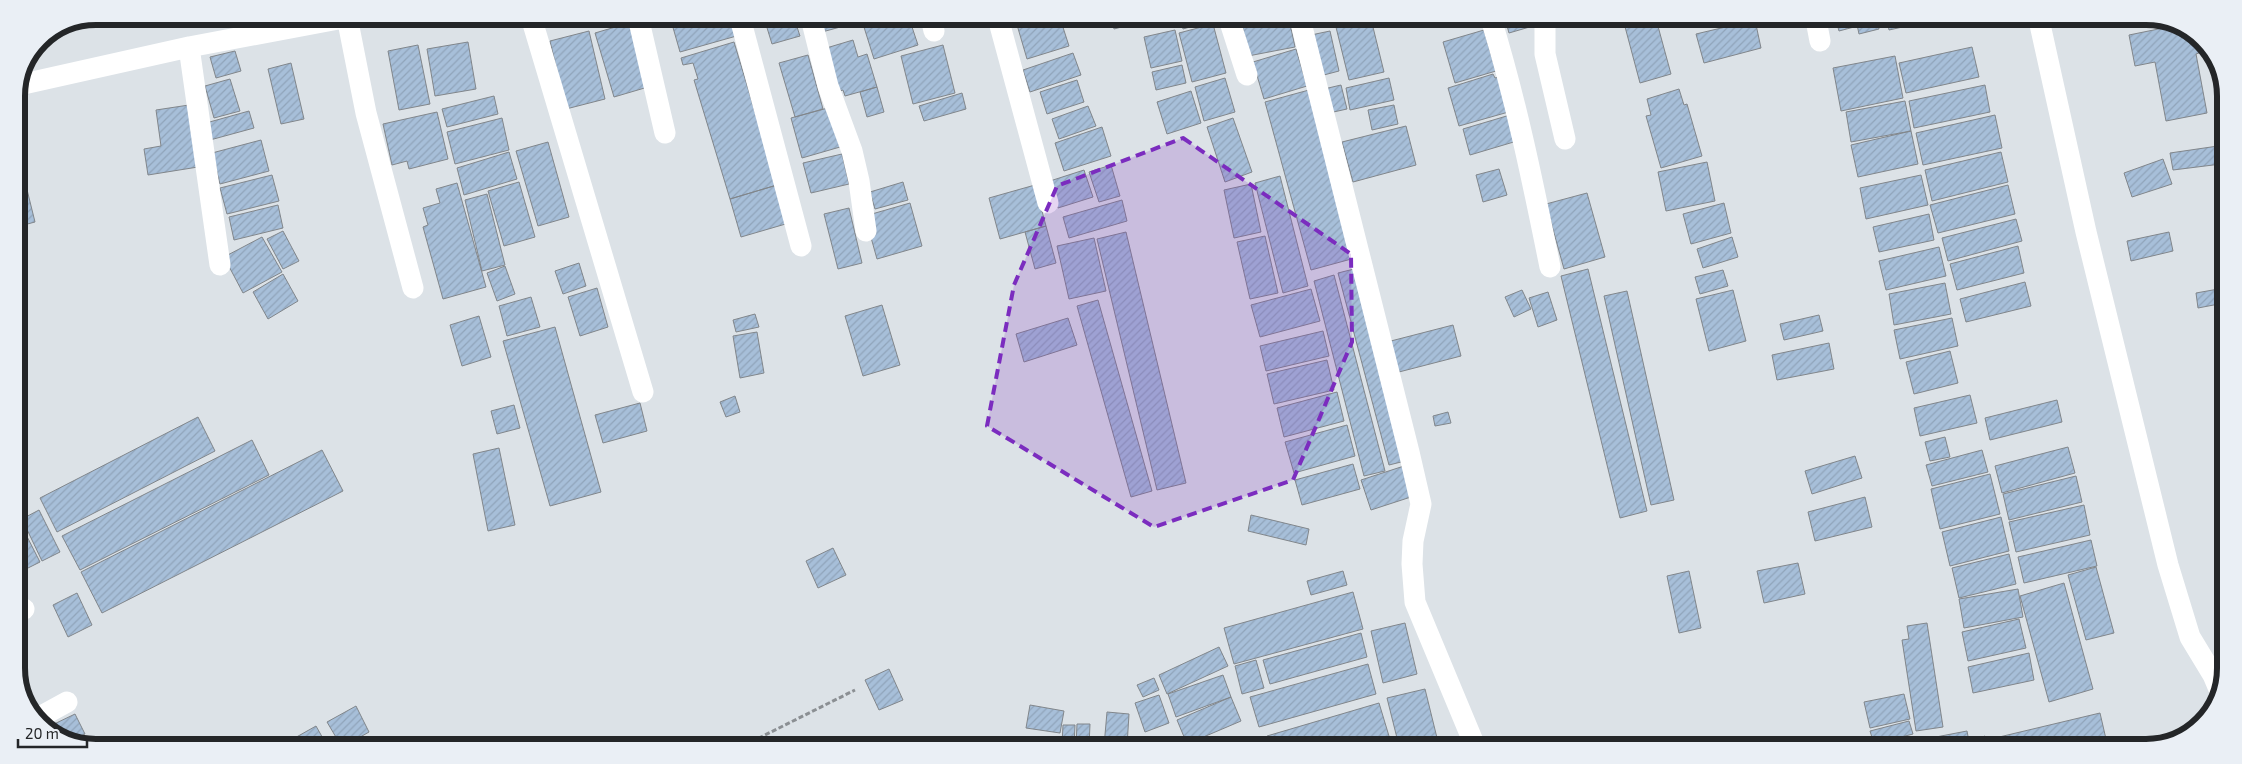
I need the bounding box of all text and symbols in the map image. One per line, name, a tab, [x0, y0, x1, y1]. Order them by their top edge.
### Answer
scale bar	[18, 716, 86, 748]
text: 20 m	[25, 724, 59, 742]

